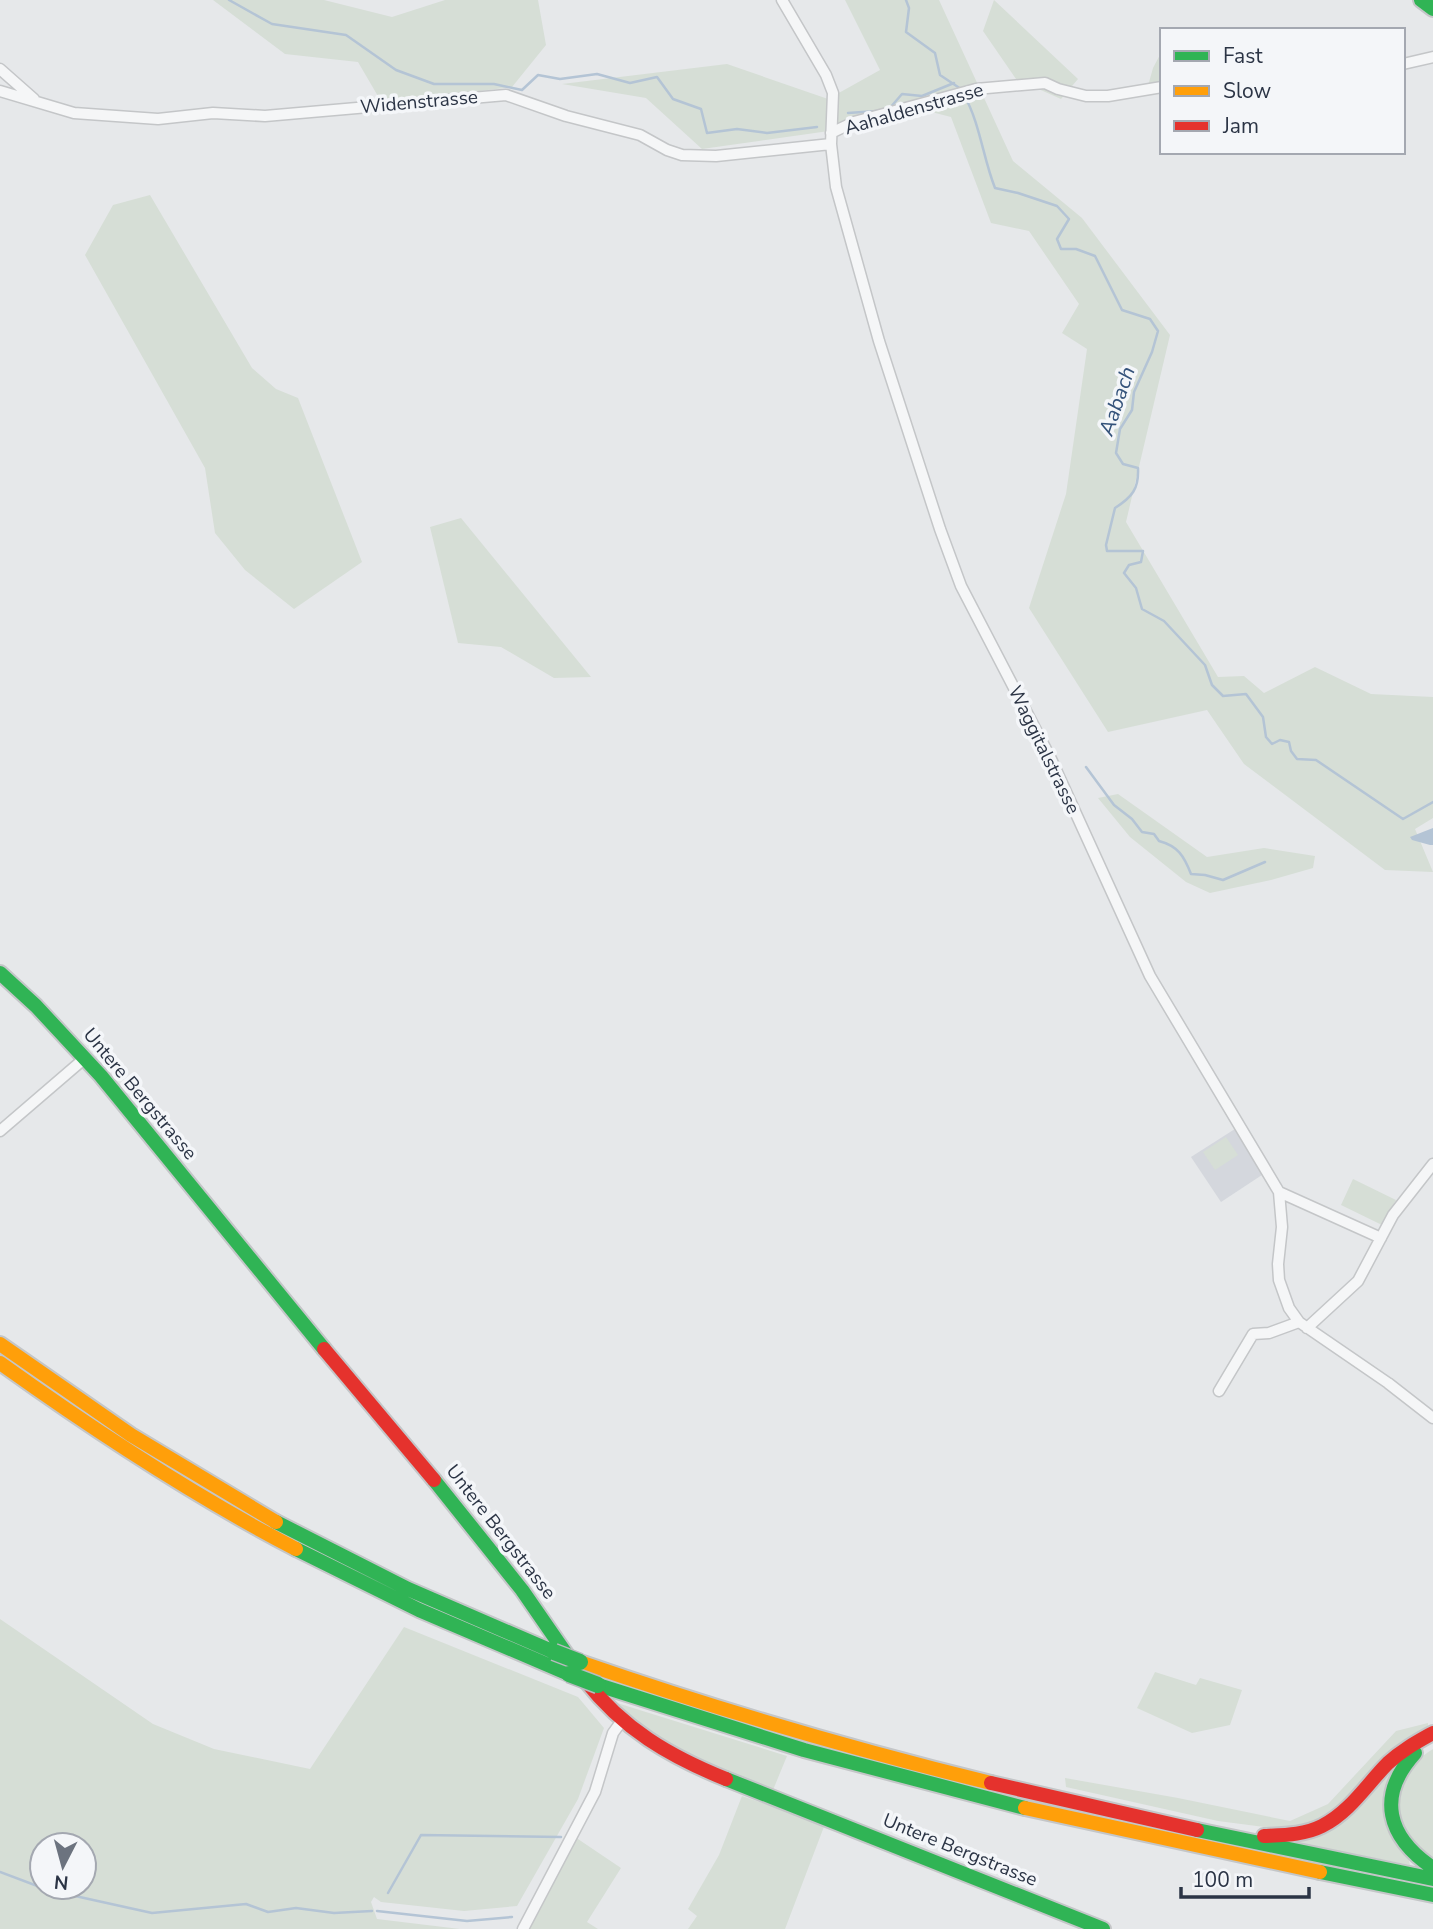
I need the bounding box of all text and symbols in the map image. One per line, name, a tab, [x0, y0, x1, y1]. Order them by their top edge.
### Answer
legend	[1160, 28, 1405, 154]
text: Fast	[1223, 42, 1263, 70]
street label: Aahaldenstrasse	[842, 77, 986, 141]
text: Slow	[1223, 77, 1272, 105]
street label: Widenstrasse	[359, 84, 479, 120]
text: Jam	[1222, 112, 1259, 140]
water label: Aabach	[1092, 363, 1142, 440]
street label: Waggitalstrasse	[1002, 682, 1086, 818]
street label: Untere Bergstrasse	[77, 1023, 203, 1165]
street label: Untere Bergstrasse	[440, 1459, 562, 1605]
street label: Untere Bergstrasse	[879, 1807, 1041, 1893]
north arrow	[28, 1831, 98, 1901]
scale bar	[1181, 1856, 1309, 1900]
text: 100 m	[1192, 1866, 1253, 1894]
text: N	[53, 1868, 70, 1896]

